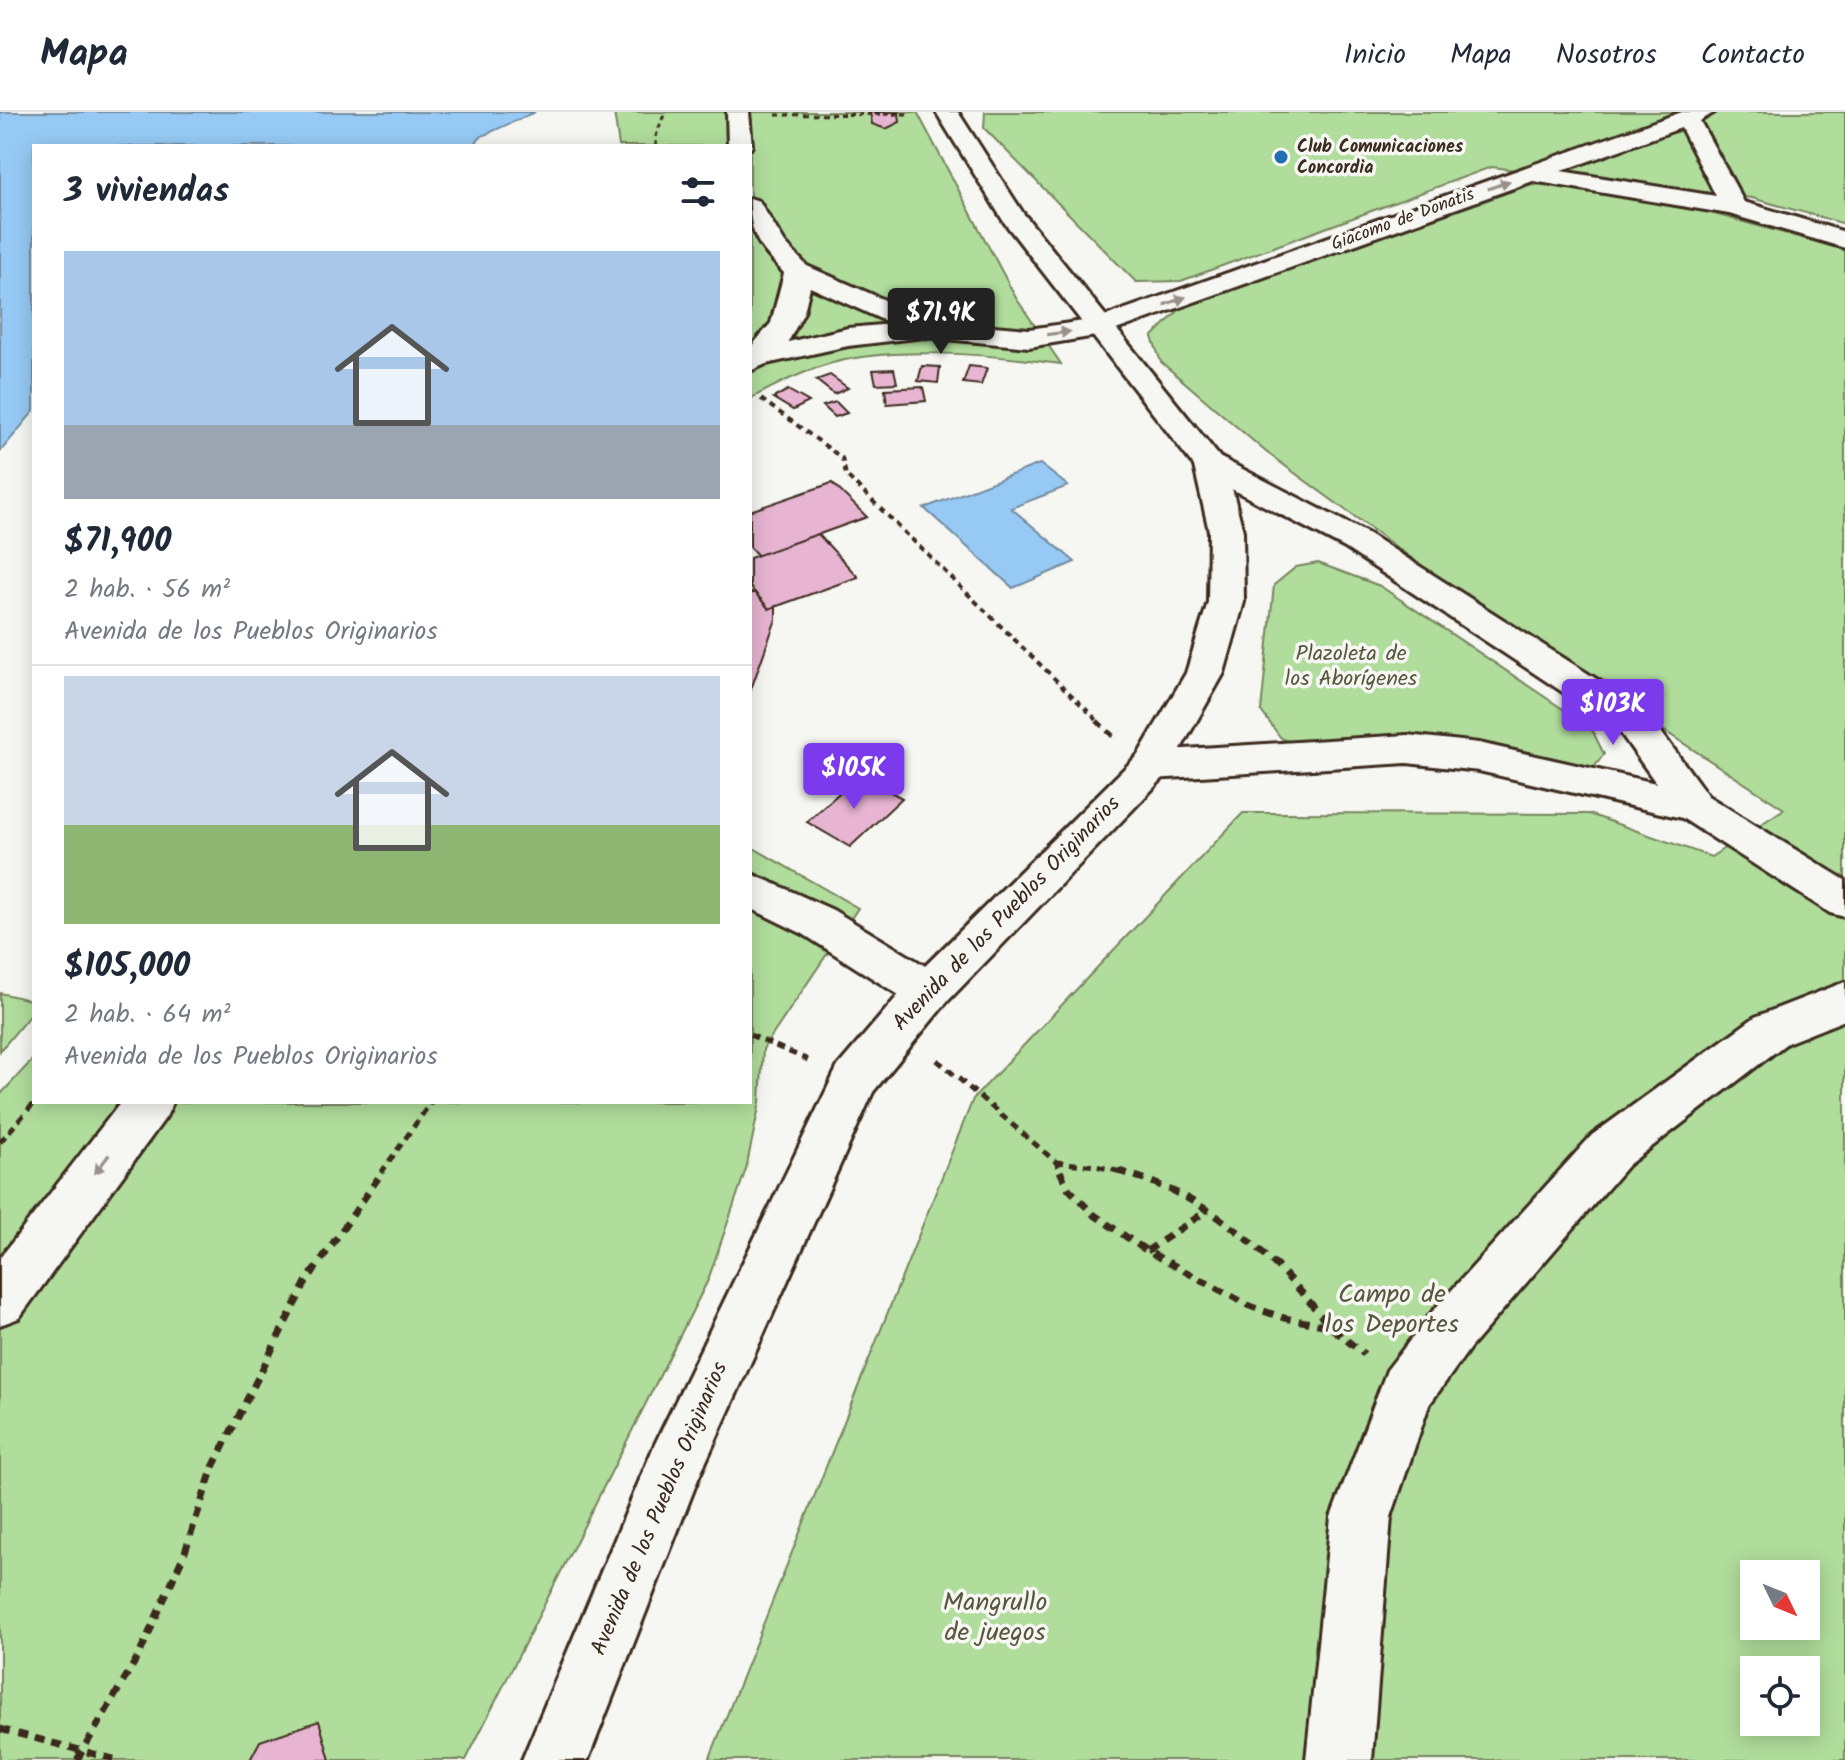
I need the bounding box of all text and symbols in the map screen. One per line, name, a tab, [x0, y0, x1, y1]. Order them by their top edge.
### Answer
text: Mapa	[40, 25, 128, 85]
text: Inicio	[1344, 33, 1406, 78]
text: Mapa	[1450, 33, 1512, 78]
text: Nosotros	[1556, 33, 1657, 78]
text: Contacto	[1701, 33, 1805, 78]
place label: Club Comunicaciones Concordia	[1297, 133, 1464, 183]
marker: Club Comunicaciones Concordia	[1272, 148, 1290, 166]
text: 3 viviendas	[64, 165, 229, 219]
icon: filters	[676, 170, 720, 214]
one-way arrow	[1487, 179, 1511, 191]
street label: Giacomo de Donatis	[1327, 181, 1479, 259]
pin: $71.9K	[876, 288, 1006, 356]
text: $71.9K	[906, 293, 976, 335]
one-way arrow	[1163, 294, 1187, 307]
icon: home	[320, 303, 464, 447]
one-way arrow	[1047, 326, 1072, 339]
text: $71,900	[64, 515, 171, 569]
text: 2 hab. · 56 m²	[64, 569, 230, 611]
text: Avenida de los Pueblos Originarios	[64, 611, 437, 653]
park label: Plazoleta de los Aborígenes	[1285, 637, 1418, 697]
pin: $103K	[1557, 679, 1669, 747]
text: $103K	[1580, 684, 1646, 726]
icon: home	[320, 728, 464, 872]
pin: $105K	[798, 743, 910, 811]
text: $105K	[821, 748, 887, 790]
street label: Avenida de los Pueblos Originarios	[885, 788, 1130, 1040]
text: $105,000	[64, 940, 190, 994]
text: 2 hab. · 64 m²	[64, 994, 230, 1036]
text: Avenida de los Pueblos Originarios	[64, 1036, 437, 1078]
one-way arrow	[94, 1153, 110, 1175]
park label: Campo de los Deportes	[1325, 1274, 1459, 1346]
street label: Avenida de los Pueblos Originarios	[582, 1356, 738, 1661]
north arrow	[1740, 1560, 1820, 1640]
map controls	[1740, 1560, 1820, 1736]
park label: Mangrullo de juegos	[943, 1582, 1047, 1654]
button: locate	[1740, 1656, 1820, 1736]

